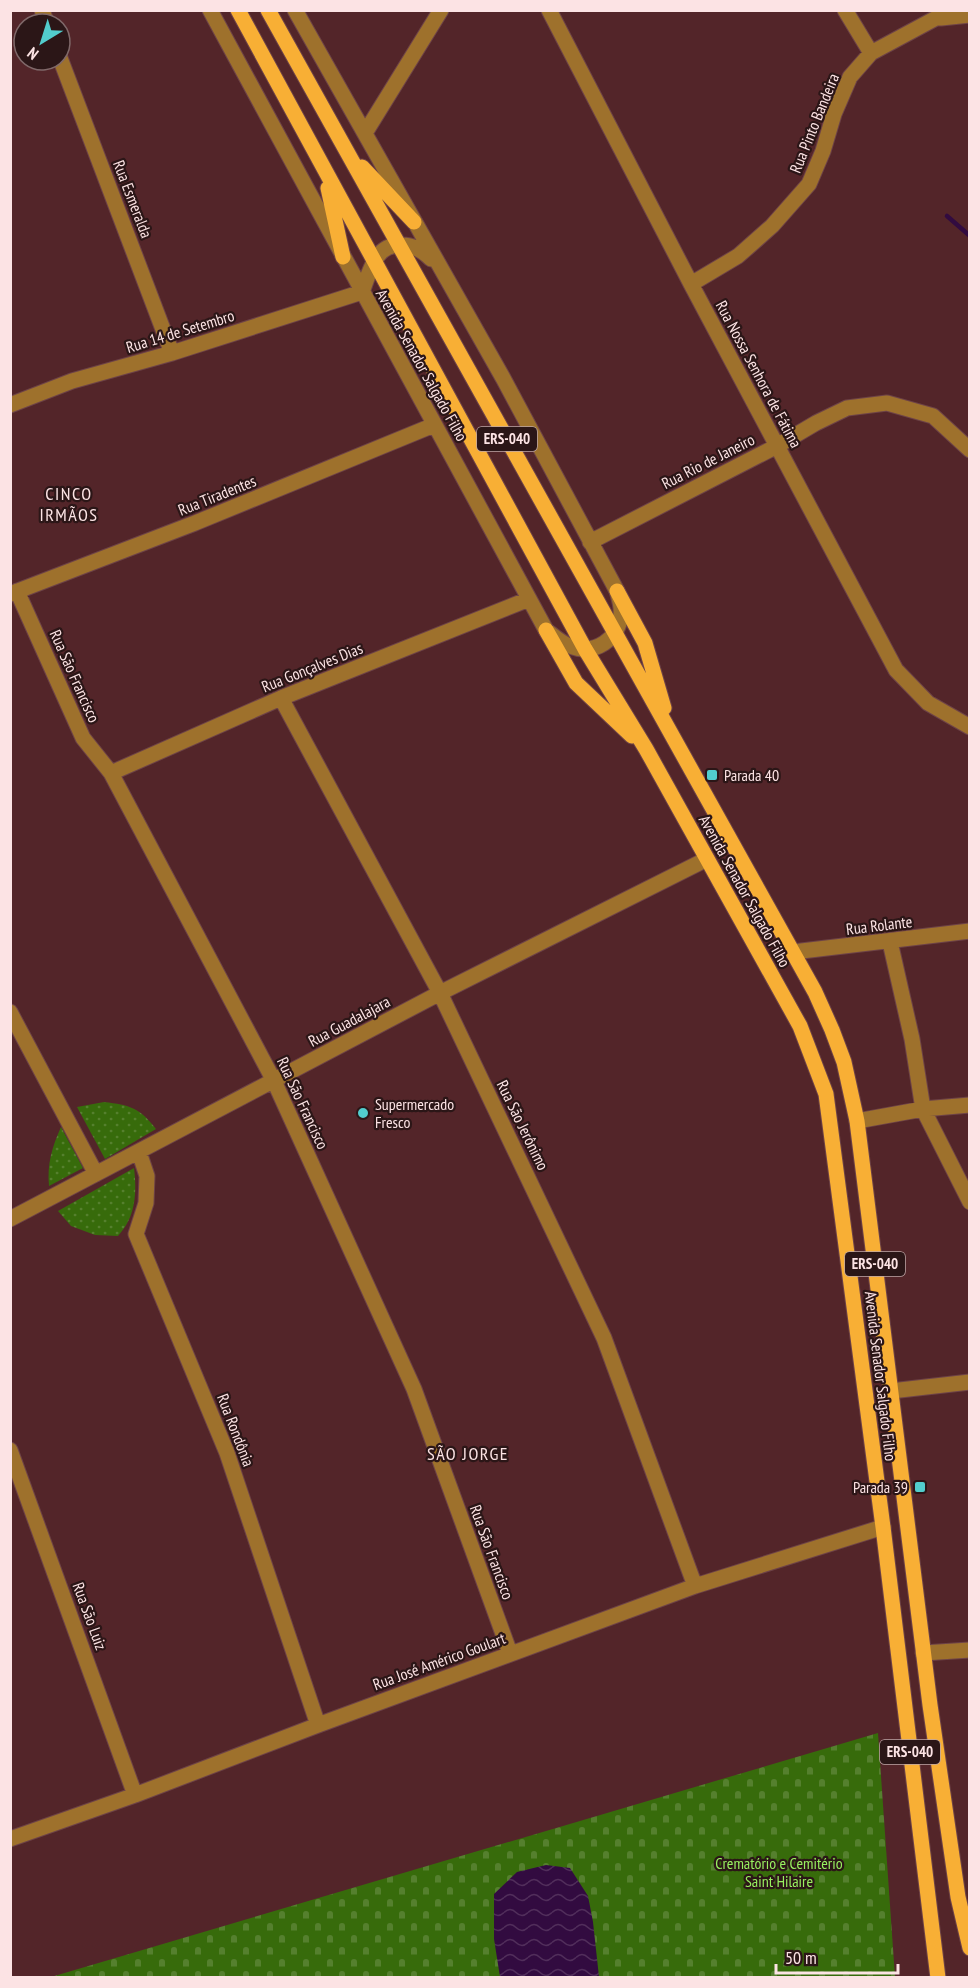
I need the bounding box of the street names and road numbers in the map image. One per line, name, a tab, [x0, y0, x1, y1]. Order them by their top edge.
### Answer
street label: Rua Pinto Bandeira	[785, 70, 843, 176]
street label: Rua Esmeralda	[109, 157, 157, 241]
street label: Avenida Senador Salgado Filho	[372, 285, 472, 445]
street label: Rua Nossa Senhora de Fátima	[712, 297, 806, 451]
street label: Rua 14 de Setembro	[123, 305, 237, 357]
road number: ERS-040	[477, 427, 537, 451]
street label: Rua Rio de Janeiro	[658, 429, 758, 493]
street label: Rua Tiradentes	[175, 470, 259, 520]
street label: Rua São Francisco	[46, 627, 104, 726]
street label: Rua Gonçalves Dias	[258, 638, 366, 696]
street label: Avenida Senador Salgado Filho	[695, 811, 795, 971]
street label: Rua Rolante	[845, 911, 913, 939]
street label: Rua Guadalajara	[305, 991, 393, 1051]
street label: Rua São Francisco	[273, 1054, 333, 1152]
street label: Rua São Jerônimo	[493, 1077, 553, 1173]
road number: ERS-040	[845, 1252, 905, 1276]
street label: Avenida Senador Salgado Filho	[861, 1290, 901, 1462]
street label: Rua Rondônia	[213, 1391, 259, 1469]
street label: Rua São Francisco	[466, 1502, 518, 1602]
street label: Rua São Luiz	[69, 1579, 112, 1653]
street label: Rua José Américo Goulart	[370, 1628, 508, 1694]
road number: ERS-040	[880, 1740, 940, 1764]

